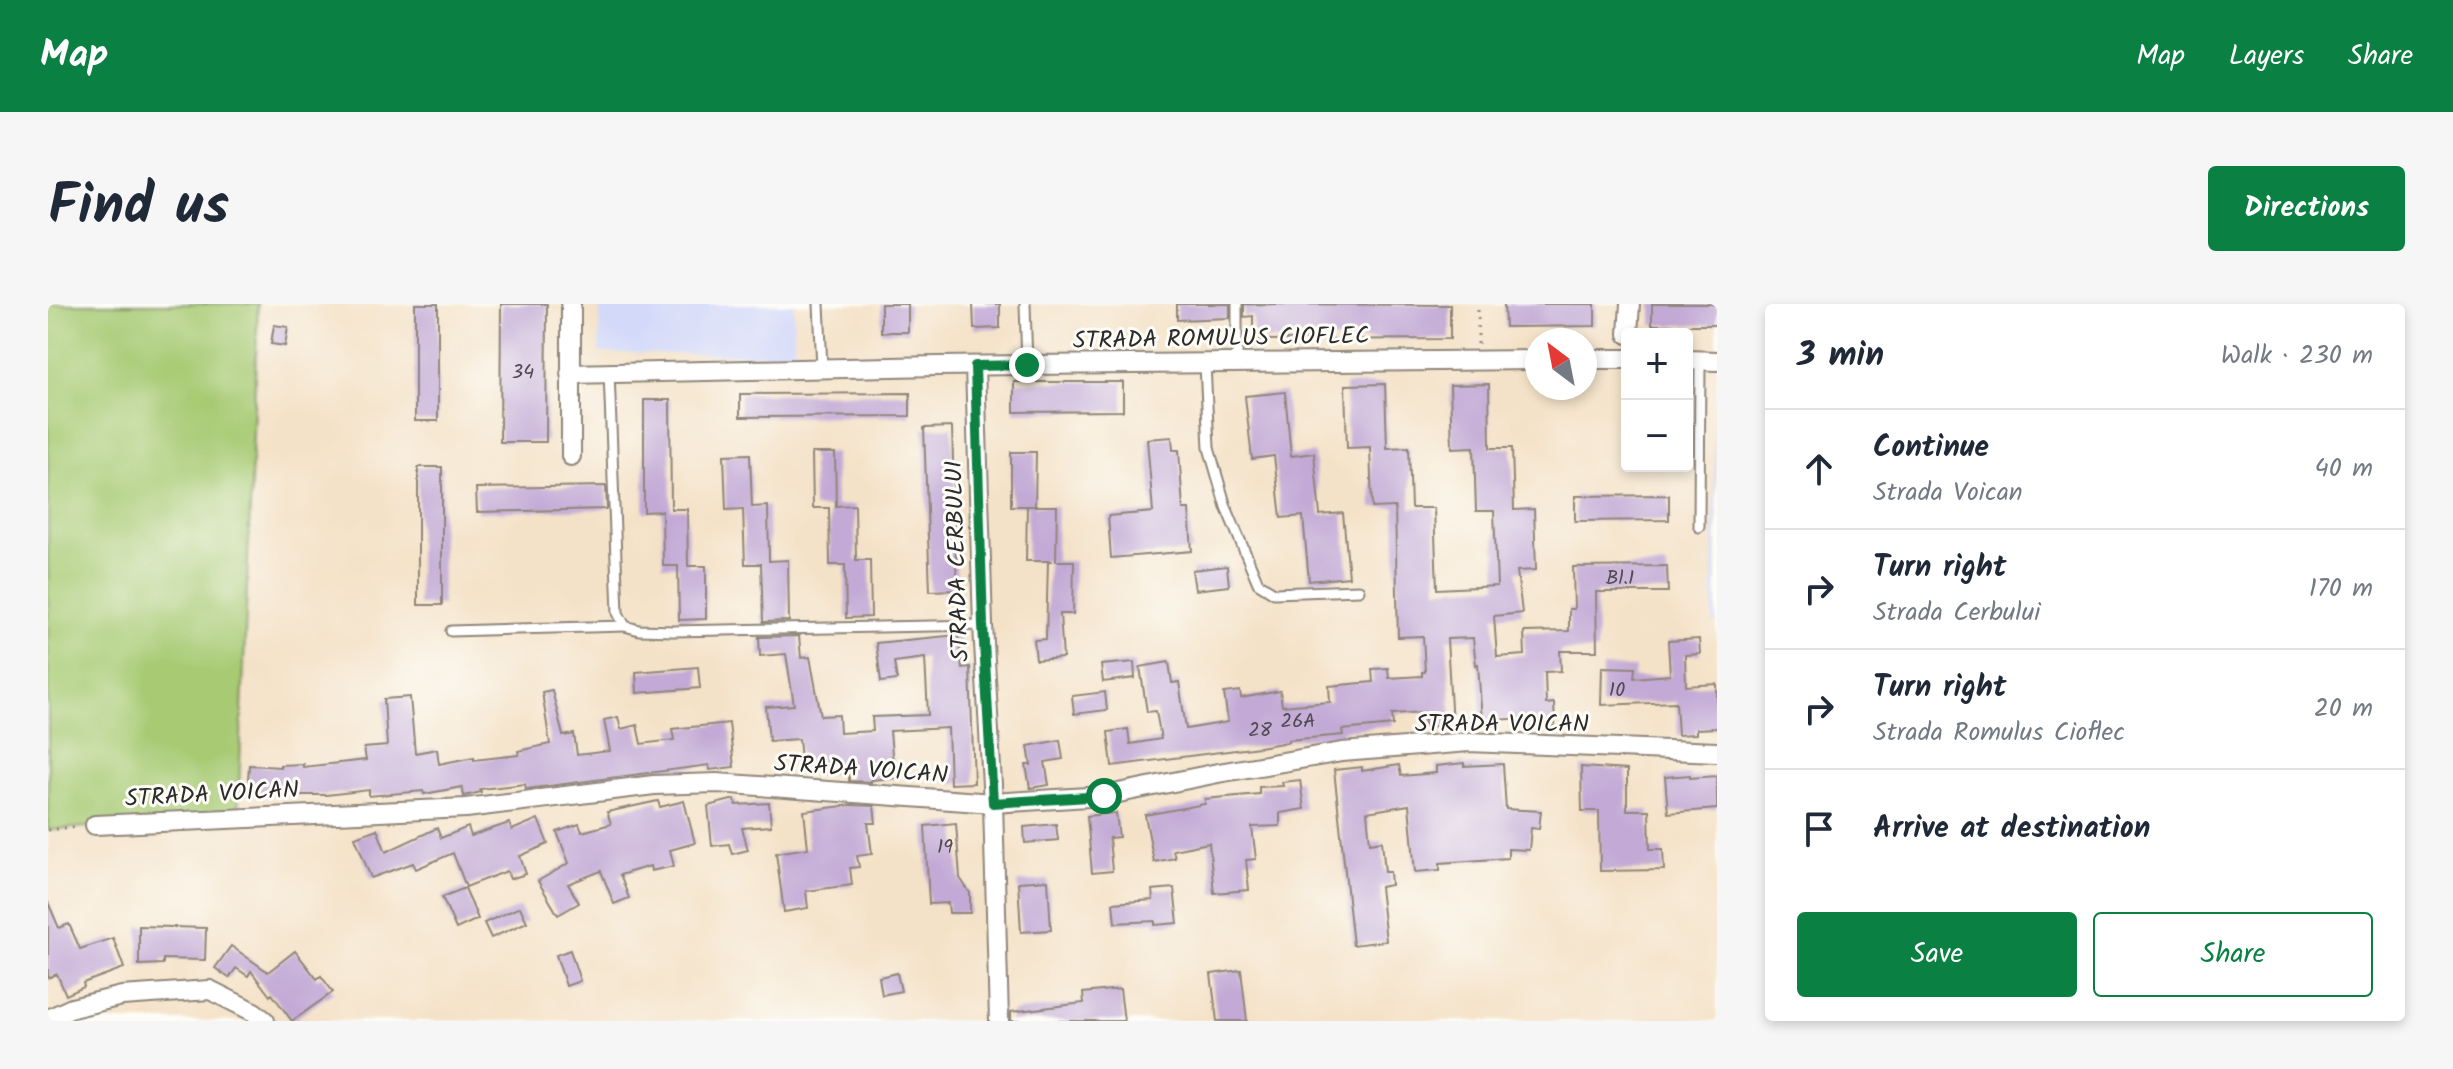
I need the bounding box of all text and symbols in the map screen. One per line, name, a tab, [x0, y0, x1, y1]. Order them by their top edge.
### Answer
text: Map	[40, 26, 109, 86]
text: Map	[2136, 34, 2185, 79]
text: Layers	[2229, 34, 2304, 79]
text: Share	[2348, 34, 2413, 79]
text: Find us	[48, 163, 229, 253]
button: Directions	[2208, 166, 2405, 251]
street label: STRADA ROMULUS CIOFLEC	[1073, 317, 1369, 361]
north arrow	[1525, 328, 1597, 400]
map controls	[1621, 328, 1693, 472]
button: +	[1621, 328, 1693, 400]
text: 3 min	[1797, 329, 1884, 383]
text: Walk · 230 m	[2221, 335, 2373, 377]
route end	[1009, 347, 1045, 383]
house number: 34	[512, 357, 534, 389]
button: −	[1621, 400, 1693, 472]
text: Continue	[1873, 424, 1989, 472]
icon: ahead	[1797, 447, 1841, 491]
text: 40 m	[2315, 448, 2373, 490]
street label: STRADA CERBULUI	[935, 460, 981, 662]
text: Strada Voican	[1873, 472, 2023, 514]
text: Turn right	[1873, 544, 2006, 592]
house number: Bl.1	[1606, 563, 1634, 595]
icon: right	[1797, 567, 1841, 611]
text: 170 m	[2309, 568, 2373, 610]
text: Strada Cerbului	[1873, 592, 2040, 634]
text: Turn right	[1873, 664, 2006, 712]
house number: 10	[1609, 675, 1625, 707]
icon: right	[1797, 687, 1841, 731]
text: 20 m	[2314, 688, 2373, 730]
street label: STRADA VOICAN	[1415, 705, 1589, 744]
house number: 26A	[1281, 706, 1315, 738]
text: Strada Romulus Cioflec	[1873, 712, 2125, 754]
house number: 28	[1248, 715, 1273, 747]
street label: STRADA VOICAN	[773, 744, 949, 796]
street label: STRADA VOICAN	[124, 771, 300, 819]
route start	[1086, 778, 1122, 814]
text: Arrive at destination	[1873, 805, 2150, 853]
icon: arrive	[1797, 807, 1841, 851]
house number: 19	[937, 832, 953, 864]
button: Save	[1797, 912, 2077, 997]
button: Share	[2093, 912, 2373, 997]

